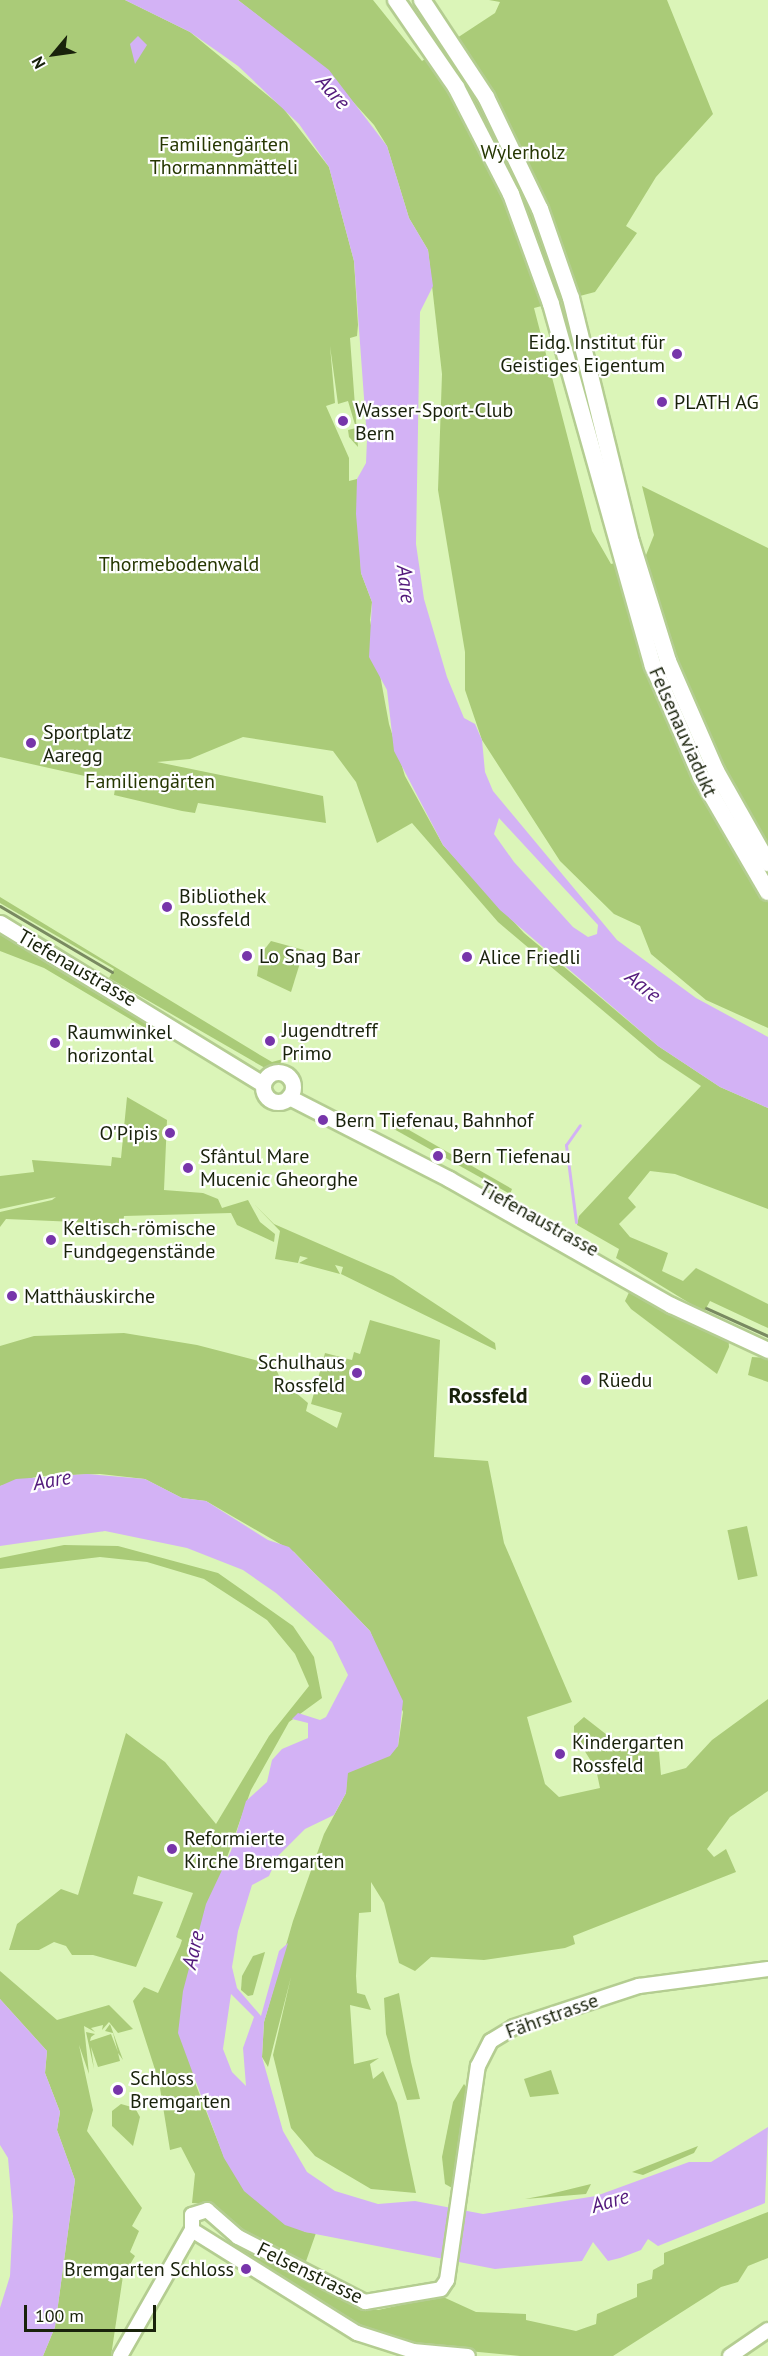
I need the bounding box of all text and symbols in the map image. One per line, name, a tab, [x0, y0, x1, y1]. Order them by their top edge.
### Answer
north arrow	[24, 24, 84, 84]
text: N	[27, 53, 50, 72]
water label: Aare	[311, 69, 355, 115]
park label: Familiengärten Thormannmätteli	[150, 132, 298, 179]
park label: Wylerholz	[481, 140, 565, 164]
place label: Eidg. Institut für Geistiges Eigentum	[500, 330, 665, 377]
marker: Eidg. Institut für Geistiges Eigentum	[670, 347, 684, 361]
place label: PLATH AG	[674, 390, 759, 414]
marker: PLATH AG	[655, 395, 669, 409]
place label: Wasser-Sport-Club Bern	[355, 398, 513, 445]
marker: Wasser-Sport-Club Bern	[336, 414, 350, 428]
park label: Thormebodenwald	[99, 552, 259, 576]
water label: Aare	[391, 563, 421, 605]
street label: Felsenauviadukt	[644, 663, 722, 801]
place label: Sportplatz Aaregg	[43, 720, 132, 767]
marker: Sportplatz Aaregg	[24, 736, 38, 750]
park label: Familiengärten	[85, 769, 215, 793]
place label: Bibliothek Rossfeld	[179, 884, 266, 931]
marker: Bibliothek Rossfeld	[160, 900, 174, 914]
street label: Tiefenaustrasse	[13, 924, 141, 1012]
place label: Lo Snag Bar	[259, 944, 360, 968]
place label: Alice Friedli	[479, 945, 581, 969]
marker: Lo Snag Bar	[240, 949, 254, 963]
marker: Alice Friedli	[460, 950, 474, 964]
water label: Aare	[620, 964, 666, 1008]
place label: Jugendtreff Primo	[282, 1018, 378, 1065]
place label: Raumwinkel horizontal	[67, 1020, 172, 1067]
marker: Jugendtreff Primo	[263, 1034, 277, 1048]
marker: Raumwinkel horizontal	[48, 1036, 62, 1050]
place label: Bern Tiefenau, Bahnhof	[335, 1108, 536, 1132]
marker: Bern Tiefenau, Bahnhof	[316, 1113, 330, 1127]
place label: O'Pipis	[100, 1121, 158, 1145]
marker: O'Pipis	[163, 1126, 177, 1140]
place label: Sfântul Mare Mucenic Gheorghe	[200, 1144, 358, 1191]
place label: Bern Tiefenau	[452, 1144, 571, 1168]
marker: Bern Tiefenau	[429, 1147, 447, 1165]
marker: Sfântul Mare Mucenic Gheorghe	[181, 1161, 195, 1175]
street label: Tiefenaustrasse	[475, 1176, 603, 1262]
place label: Keltisch-römische Fundgegenstände	[63, 1216, 216, 1263]
marker: Keltisch-römische Fundgegenstände	[44, 1233, 58, 1247]
place label: Matthäuskirche	[24, 1284, 155, 1308]
marker: Matthäuskirche	[5, 1289, 19, 1303]
place label: Schulhaus Rossfeld	[258, 1350, 345, 1397]
marker: Schulhaus Rossfeld	[350, 1366, 364, 1380]
place label: Rüedu	[598, 1368, 652, 1392]
marker: Rüedu	[579, 1373, 593, 1387]
district label: Rossfeld	[448, 1383, 528, 1409]
water label: Aare	[31, 1464, 73, 1496]
place label: Kindergarten Rossfeld	[572, 1730, 684, 1777]
marker: Kindergarten Rossfeld	[553, 1747, 567, 1761]
place label: Reformierte Kirche Bremgarten	[184, 1826, 344, 1873]
marker: Reformierte Kirche Bremgarten	[165, 1842, 179, 1856]
water label: Aare	[176, 1928, 210, 1972]
street label: Fährstrasse	[502, 1988, 602, 2044]
place label: Schloss Bremgarten	[130, 2066, 231, 2113]
marker: Schloss Bremgarten	[111, 2083, 125, 2097]
water label: Aare	[588, 2184, 632, 2218]
street label: Felsenstrasse	[253, 2237, 367, 2309]
place label: Bremgarten Schloss	[64, 2257, 234, 2281]
marker: Bremgarten Schloss	[239, 2262, 253, 2276]
scale bar	[27, 2293, 159, 2331]
text: 100 m	[35, 2304, 84, 2327]

